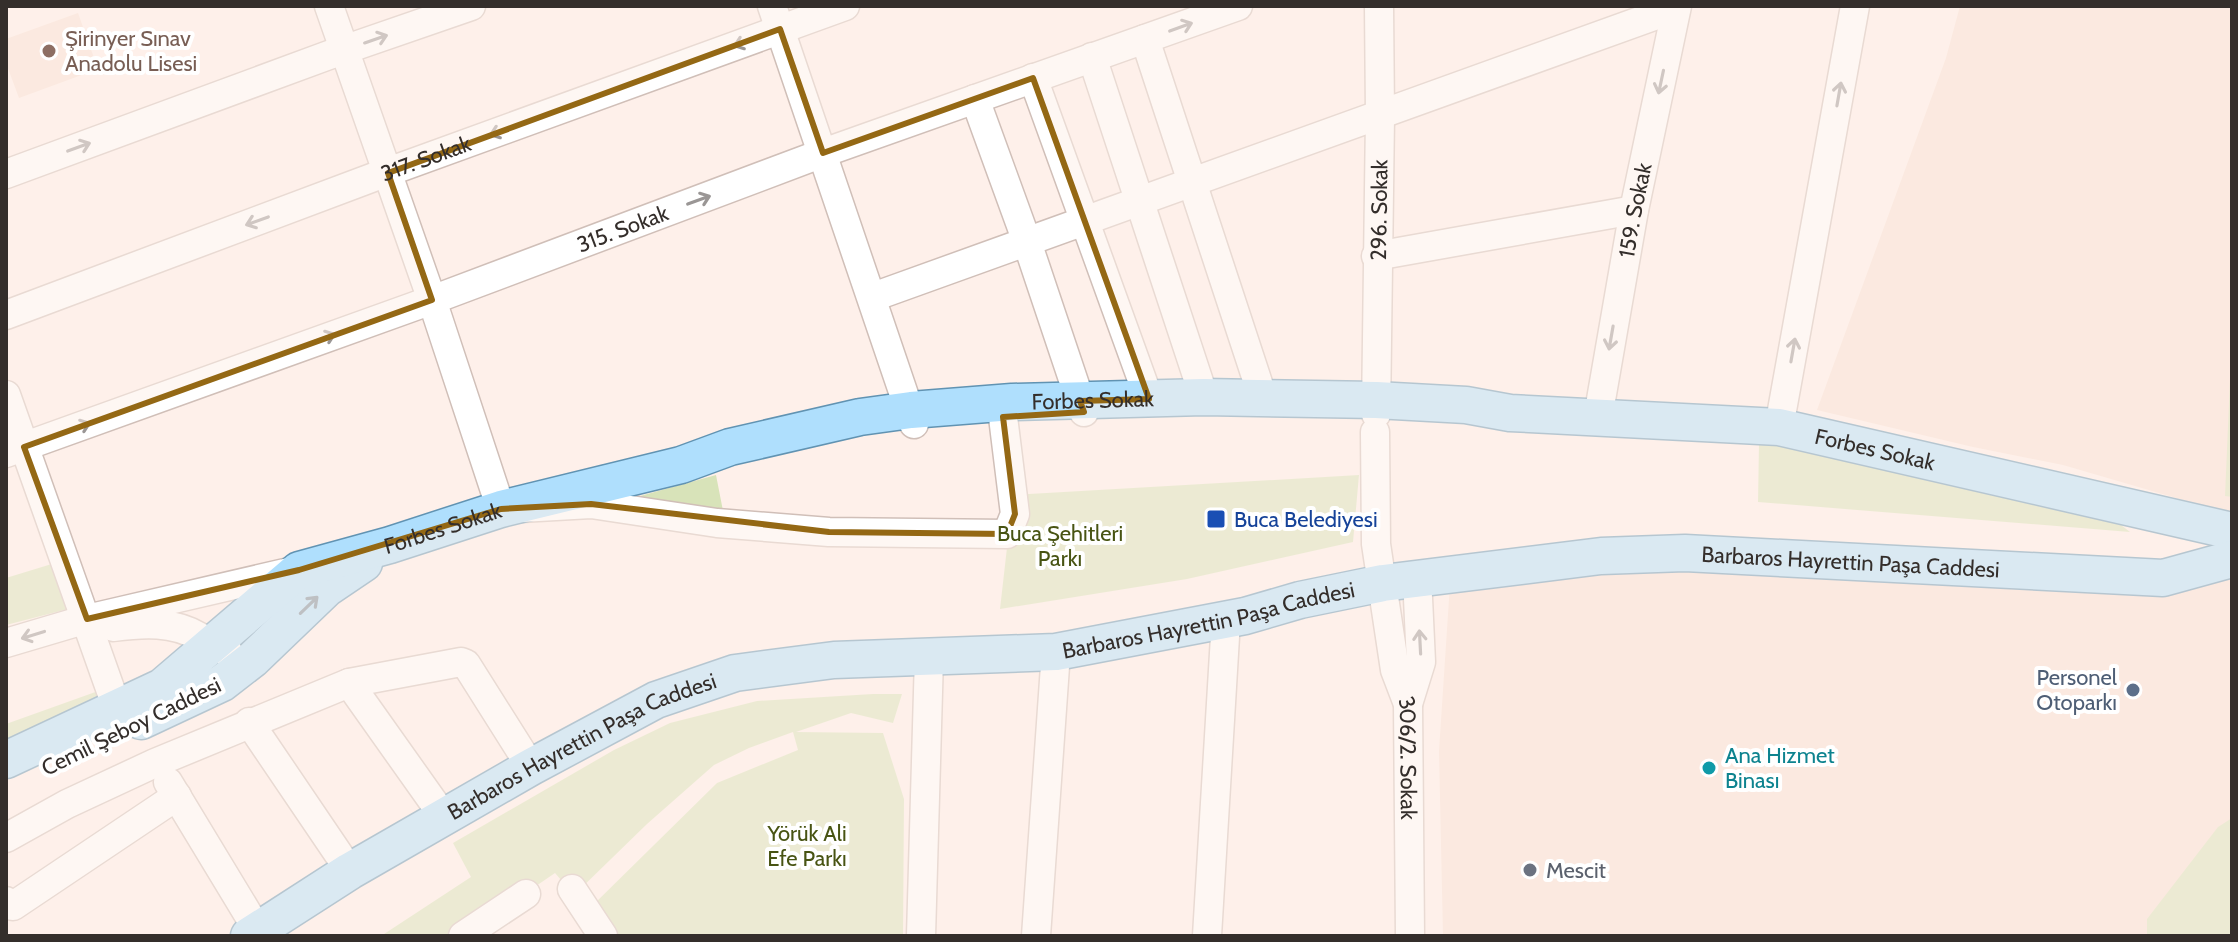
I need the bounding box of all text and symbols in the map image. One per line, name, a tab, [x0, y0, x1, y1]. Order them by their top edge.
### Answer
one-way arrow	[1168, 18, 1193, 33]
place label: Şirinyer Sınav Anadolu Lisesi	[65, 25, 197, 77]
one-way arrow	[363, 30, 388, 45]
one-way arrow	[733, 35, 758, 50]
marker: Şirinyer Sınav Anadolu Lisesi	[40, 42, 58, 60]
one-way arrow	[1653, 69, 1668, 95]
one-way arrow	[1833, 82, 1848, 108]
one-way arrow	[489, 125, 514, 139]
street label: 317. Sokak	[377, 130, 475, 187]
one-way arrow	[66, 139, 91, 153]
street label: 296. Sokak	[1365, 159, 1393, 261]
street label: 159. Sokak	[1613, 160, 1658, 260]
one-way arrow	[686, 192, 711, 206]
street label: 315. Sokak	[573, 199, 672, 258]
one-way arrow	[245, 215, 270, 229]
one-way arrow	[1603, 324, 1618, 350]
one-way arrow	[311, 330, 336, 345]
one-way arrow	[1786, 338, 1801, 363]
street label: Forbes Sokak	[1031, 385, 1154, 415]
one-way arrow	[67, 419, 91, 433]
street label: Forbes Sokak	[1812, 423, 1938, 476]
street label: Forbes Sokak	[381, 497, 505, 560]
place label: Buca Belediyesi	[1234, 506, 1378, 533]
marker: Buca Belediyesi	[1205, 508, 1227, 530]
park label: Buca Şehitleri Parkı	[997, 520, 1123, 572]
street label: Barbaros Hayrettin Paşa Caddesi	[1701, 541, 2000, 583]
street label: Barbaros Hayrettin Paşa Caddesi	[1060, 576, 1357, 665]
one-way arrow	[299, 596, 318, 615]
one-way arrow	[20, 628, 46, 643]
one-way arrow	[1412, 629, 1427, 656]
place label: Personel Otoparkı	[2036, 664, 2118, 716]
street label: Barbaros Hayrettin Paşa Caddesi	[443, 667, 720, 826]
street label: Cemil Şeboy Caddesi	[37, 671, 225, 782]
marker: Personel Otoparkı	[2124, 681, 2142, 699]
street label: 306/2. Sokak	[1392, 692, 1422, 820]
place label: Ana Hizmet Binası	[1725, 742, 1835, 794]
marker: Ana Hizmet Binası	[1700, 759, 1718, 777]
park label: Yörük Ali Efe Parkı	[766, 820, 847, 872]
place label: Mescit	[1546, 857, 1607, 884]
marker: Mescit	[1521, 861, 1539, 879]

